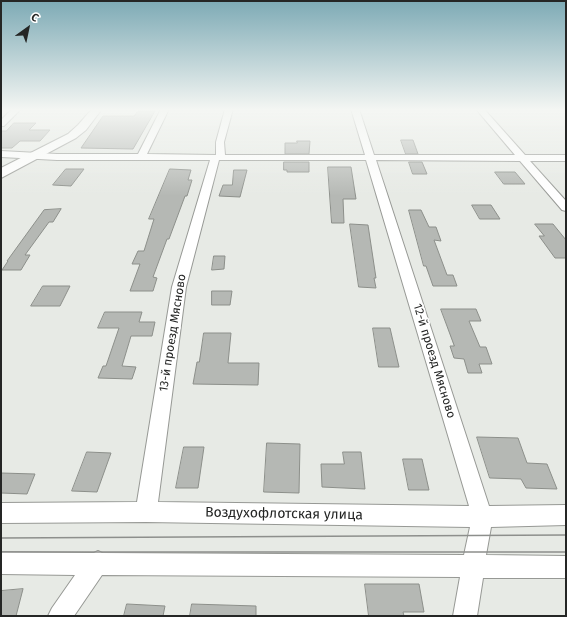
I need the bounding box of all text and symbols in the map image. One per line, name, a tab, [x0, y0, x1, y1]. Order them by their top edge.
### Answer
north arrow	[8, 8, 48, 48]
text: С	[29, 10, 41, 25]
street label: 13-й проезд Мясново	[157, 273, 189, 393]
street label: 12-й проезд Мясново	[410, 302, 458, 420]
street label: Воздухофлотская улица	[205, 504, 363, 524]

